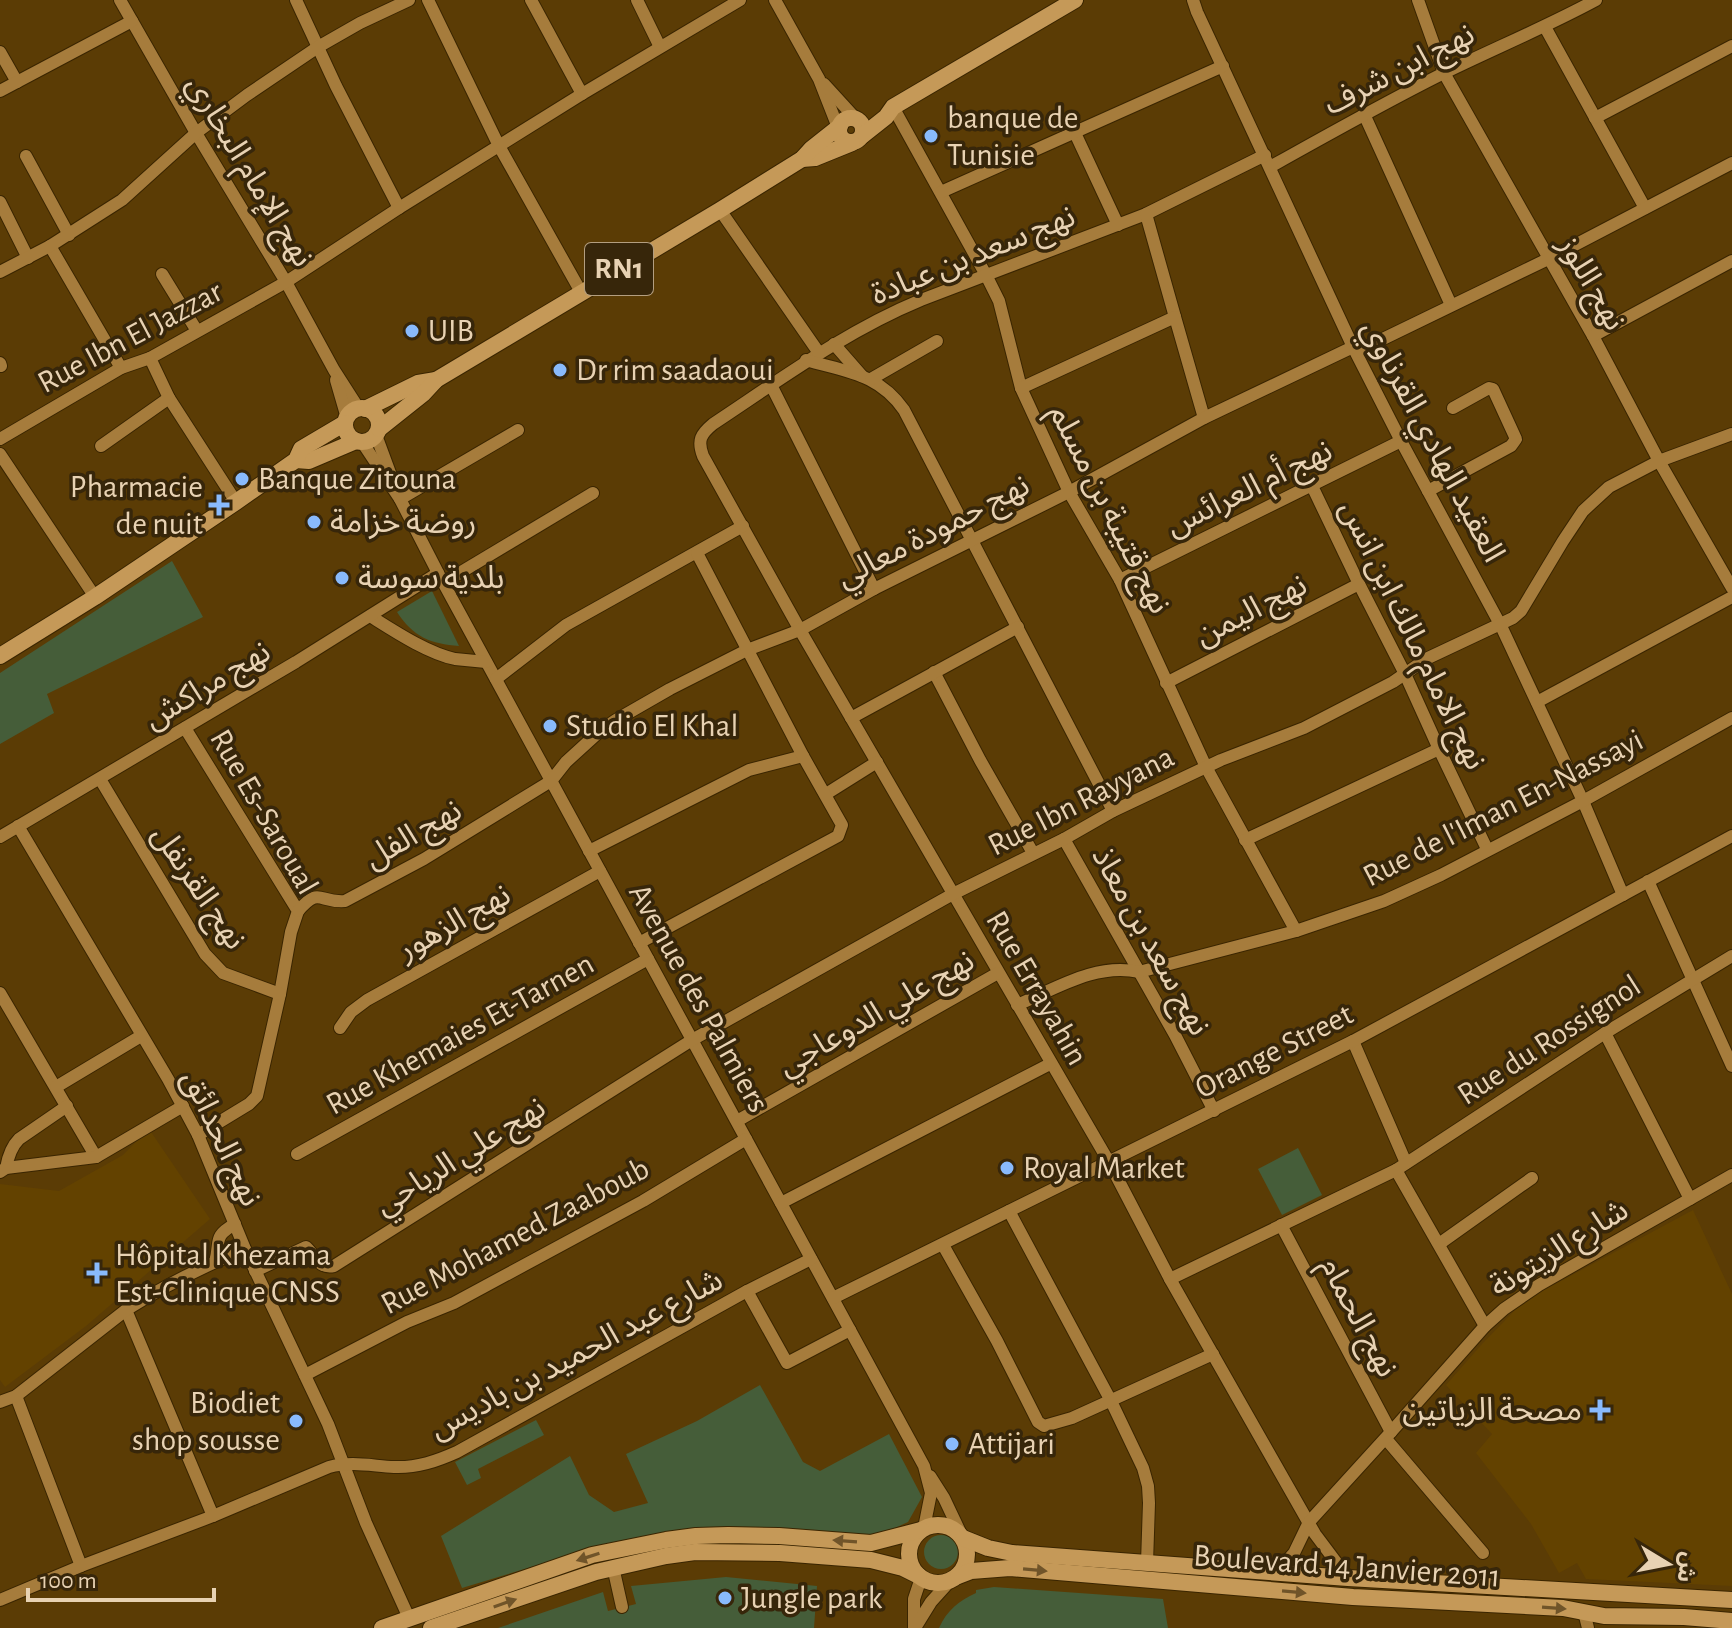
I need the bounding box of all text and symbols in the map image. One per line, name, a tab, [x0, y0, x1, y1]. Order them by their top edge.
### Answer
street label: نهج ابن شرف	[1319, 18, 1483, 127]
street label: نهج الإمام البخاري	[174, 70, 320, 276]
place label: banque de Tunisie	[947, 102, 1078, 171]
marker: banque de Tunisie	[922, 127, 940, 145]
street label: نهج سعد بن عبادة	[866, 200, 1082, 317]
street label: نهج اللوز	[1546, 229, 1632, 339]
road number: RN1	[585, 243, 653, 295]
street label: Rue Ibn El Jazzar	[33, 275, 228, 399]
place label: UIB	[428, 315, 474, 347]
street label: العقيد الهادي القرناوي	[1349, 315, 1510, 571]
marker: UIB	[403, 322, 421, 340]
place label: Dr rim saadaoui	[576, 354, 774, 386]
marker: Dr rim saadaoui	[551, 361, 569, 379]
street label: نهج قتيبة بن مسلم	[1037, 399, 1176, 622]
street label: نهج أم العرائس	[1159, 430, 1340, 548]
place label: Banque Zitouna	[258, 463, 456, 495]
street label: نهج حمودة معالي	[832, 469, 1038, 600]
marker: Banque Zitouna	[233, 470, 251, 488]
place label: Pharmacie de nuit	[70, 471, 203, 540]
street label: نهج الامام مالك ابن انس	[1328, 495, 1492, 778]
marker: Pharmacie de nuit	[210, 496, 228, 514]
place label: روضة خزامة	[330, 506, 476, 540]
marker: روضة خزامة	[305, 513, 323, 531]
place label: بلدية سوسة	[358, 562, 504, 596]
street label: نهج اليمن	[1190, 568, 1315, 658]
marker: بلدية سوسة	[333, 569, 351, 587]
street label: نهج مراكش	[138, 635, 279, 741]
place label: Studio El Khal	[566, 710, 738, 742]
marker: Studio El Khal	[541, 717, 559, 735]
street label: Rue Es-Saroual	[204, 724, 324, 900]
street label: Rue de l'Iman En-Nassayi	[1358, 724, 1648, 892]
street label: Rue Ibn Rayyana	[983, 740, 1179, 862]
street label: نهج الفل	[359, 794, 470, 880]
street label: نهج القرنفل	[140, 819, 252, 959]
street label: نهج سعد بن معاذ	[1080, 841, 1216, 1044]
street label: نهج الزهور	[391, 878, 519, 973]
street label: Avenue des Palmiers	[623, 878, 775, 1118]
street label: Rue Errayahin	[980, 905, 1094, 1071]
street label: نهج علي الدوعاجي	[773, 944, 983, 1088]
street label: Rue Khemaies Et-Tarnen	[321, 947, 599, 1121]
street label: Rue du Rossignol	[1452, 969, 1646, 1111]
street label: Orange Street	[1190, 998, 1358, 1104]
street label: نهج الحدائق	[170, 1065, 267, 1214]
street label: نهج علي الرياحي	[369, 1091, 555, 1227]
street label: Rue Mohamed Zaaboub	[376, 1152, 654, 1320]
place label: Royal Market	[1023, 1152, 1185, 1184]
marker: Royal Market	[998, 1159, 1016, 1177]
street label: شارع الزيتونة	[1484, 1193, 1637, 1309]
place label: Hôpital Khezama Est-Clinique CNSS	[115, 1239, 340, 1308]
street label: نهج الحمام	[1308, 1252, 1404, 1385]
marker: Hôpital Khezama Est-Clinique CNSS	[86, 1262, 108, 1284]
street label: شارع عبد الحميد بن باديس	[424, 1263, 731, 1451]
place label: Biodiet shop sousse	[132, 1387, 280, 1456]
place label: مصحة الزياتين	[1402, 1394, 1582, 1428]
marker: مصحة الزياتين	[1589, 1399, 1611, 1421]
marker: Biodiet shop sousse	[287, 1412, 305, 1430]
place label: Attijari	[968, 1428, 1055, 1460]
marker: Attijari	[943, 1435, 961, 1453]
north arrow	[1628, 1524, 1708, 1604]
one-way arrow	[832, 1534, 857, 1547]
street label: Boulevard 14 Janvier 2011	[1192, 1539, 1502, 1593]
text: ش	[1672, 1550, 1700, 1584]
one-way arrow	[575, 1551, 599, 1564]
scale bar	[28, 1552, 214, 1602]
one-way arrow	[1023, 1564, 1048, 1577]
text: 100 m	[40, 1569, 97, 1593]
place label: Jungle park	[741, 1582, 883, 1614]
one-way arrow	[1282, 1586, 1307, 1599]
marker: Jungle park	[716, 1589, 734, 1607]
one-way arrow	[493, 1596, 517, 1608]
one-way arrow	[1542, 1602, 1567, 1615]

